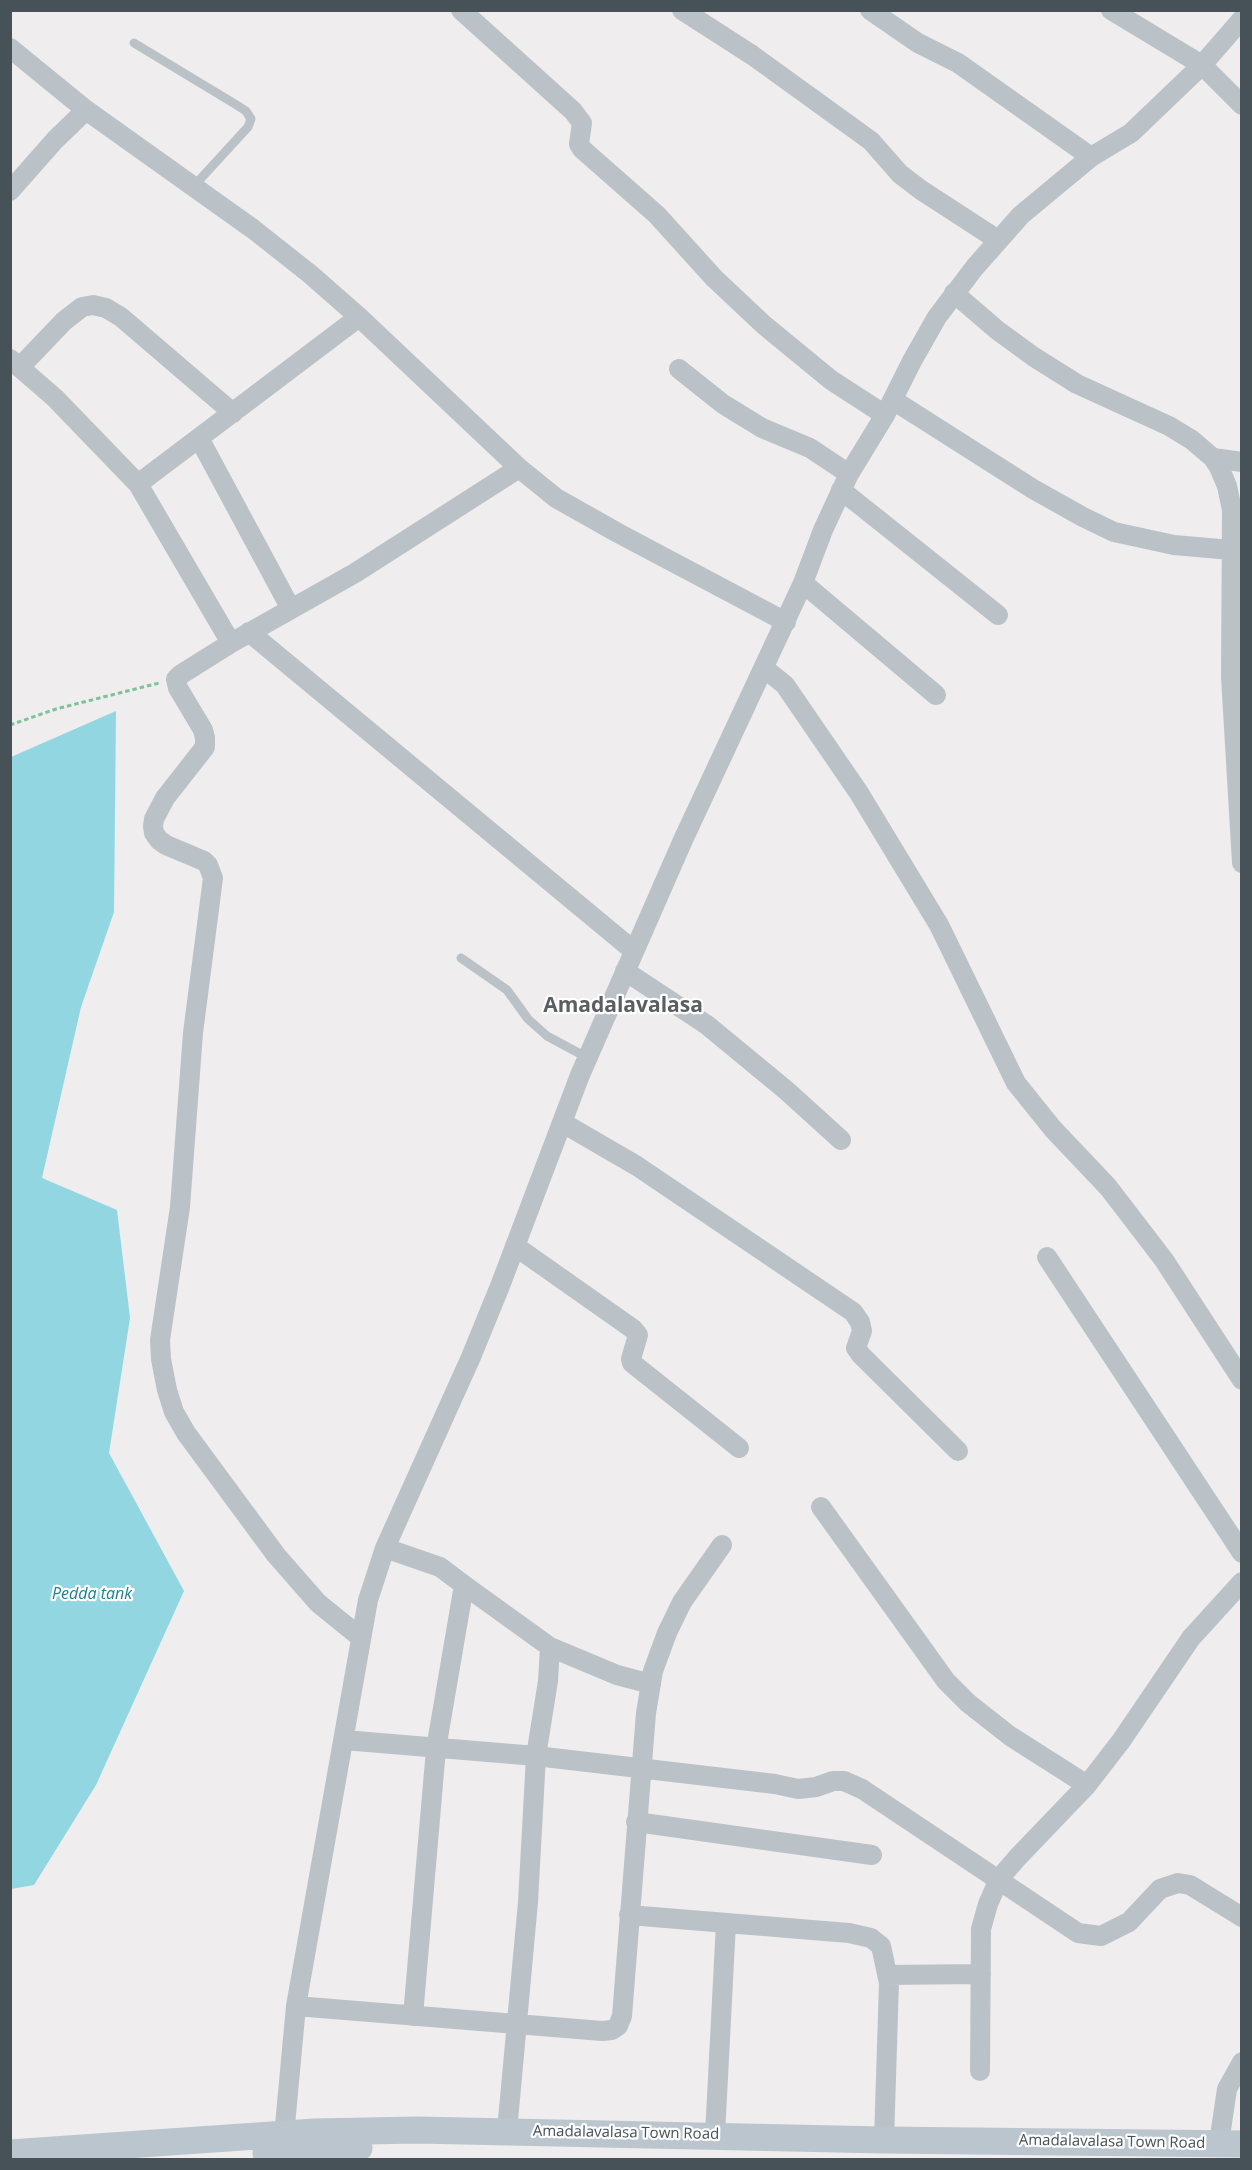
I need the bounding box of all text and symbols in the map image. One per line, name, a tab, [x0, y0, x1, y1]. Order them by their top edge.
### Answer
district label: Amadalavalasa	[543, 993, 703, 1019]
water label: Pedda tank	[52, 1584, 132, 1604]
street label: Amadalavalasa Town Road	[533, 2122, 719, 2144]
street label: Amadalavalasa Town Road	[1019, 2131, 1205, 2153]

